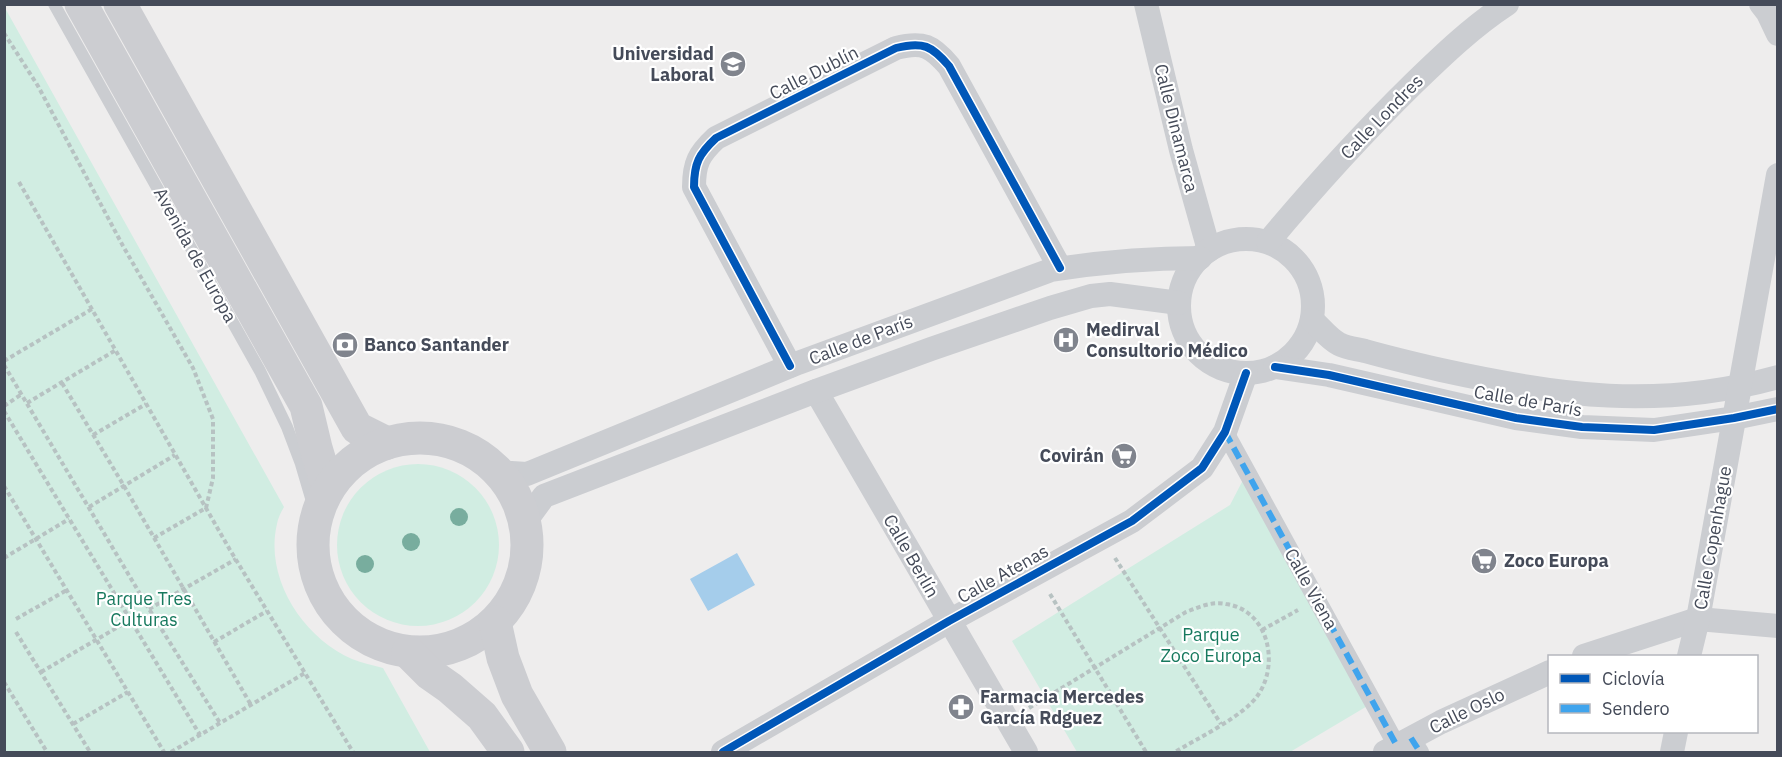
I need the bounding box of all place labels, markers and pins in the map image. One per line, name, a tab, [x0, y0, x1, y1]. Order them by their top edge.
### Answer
place label: Universidad Laboral	[612, 42, 715, 86]
school or university icon: Universidad Laboral	[718, 49, 748, 79]
place label: Medirval Consultorio Médico	[1086, 318, 1248, 362]
hospital icon: Medirval Consultorio Médico	[1051, 325, 1081, 355]
bank icon: Banco Santander	[330, 330, 360, 360]
place label: Banco Santander	[364, 333, 509, 356]
supermarket icon: Covirán	[1109, 441, 1139, 471]
place label: Covirán	[1039, 444, 1104, 467]
supermarket icon: Zoco Europa	[1469, 546, 1499, 576]
place label: Zoco Europa	[1504, 549, 1609, 572]
place label: Farmacia Mercedes García Rdguez	[980, 685, 1144, 729]
pharmacy icon: Farmacia Mercedes García Rdguez	[946, 692, 976, 722]

